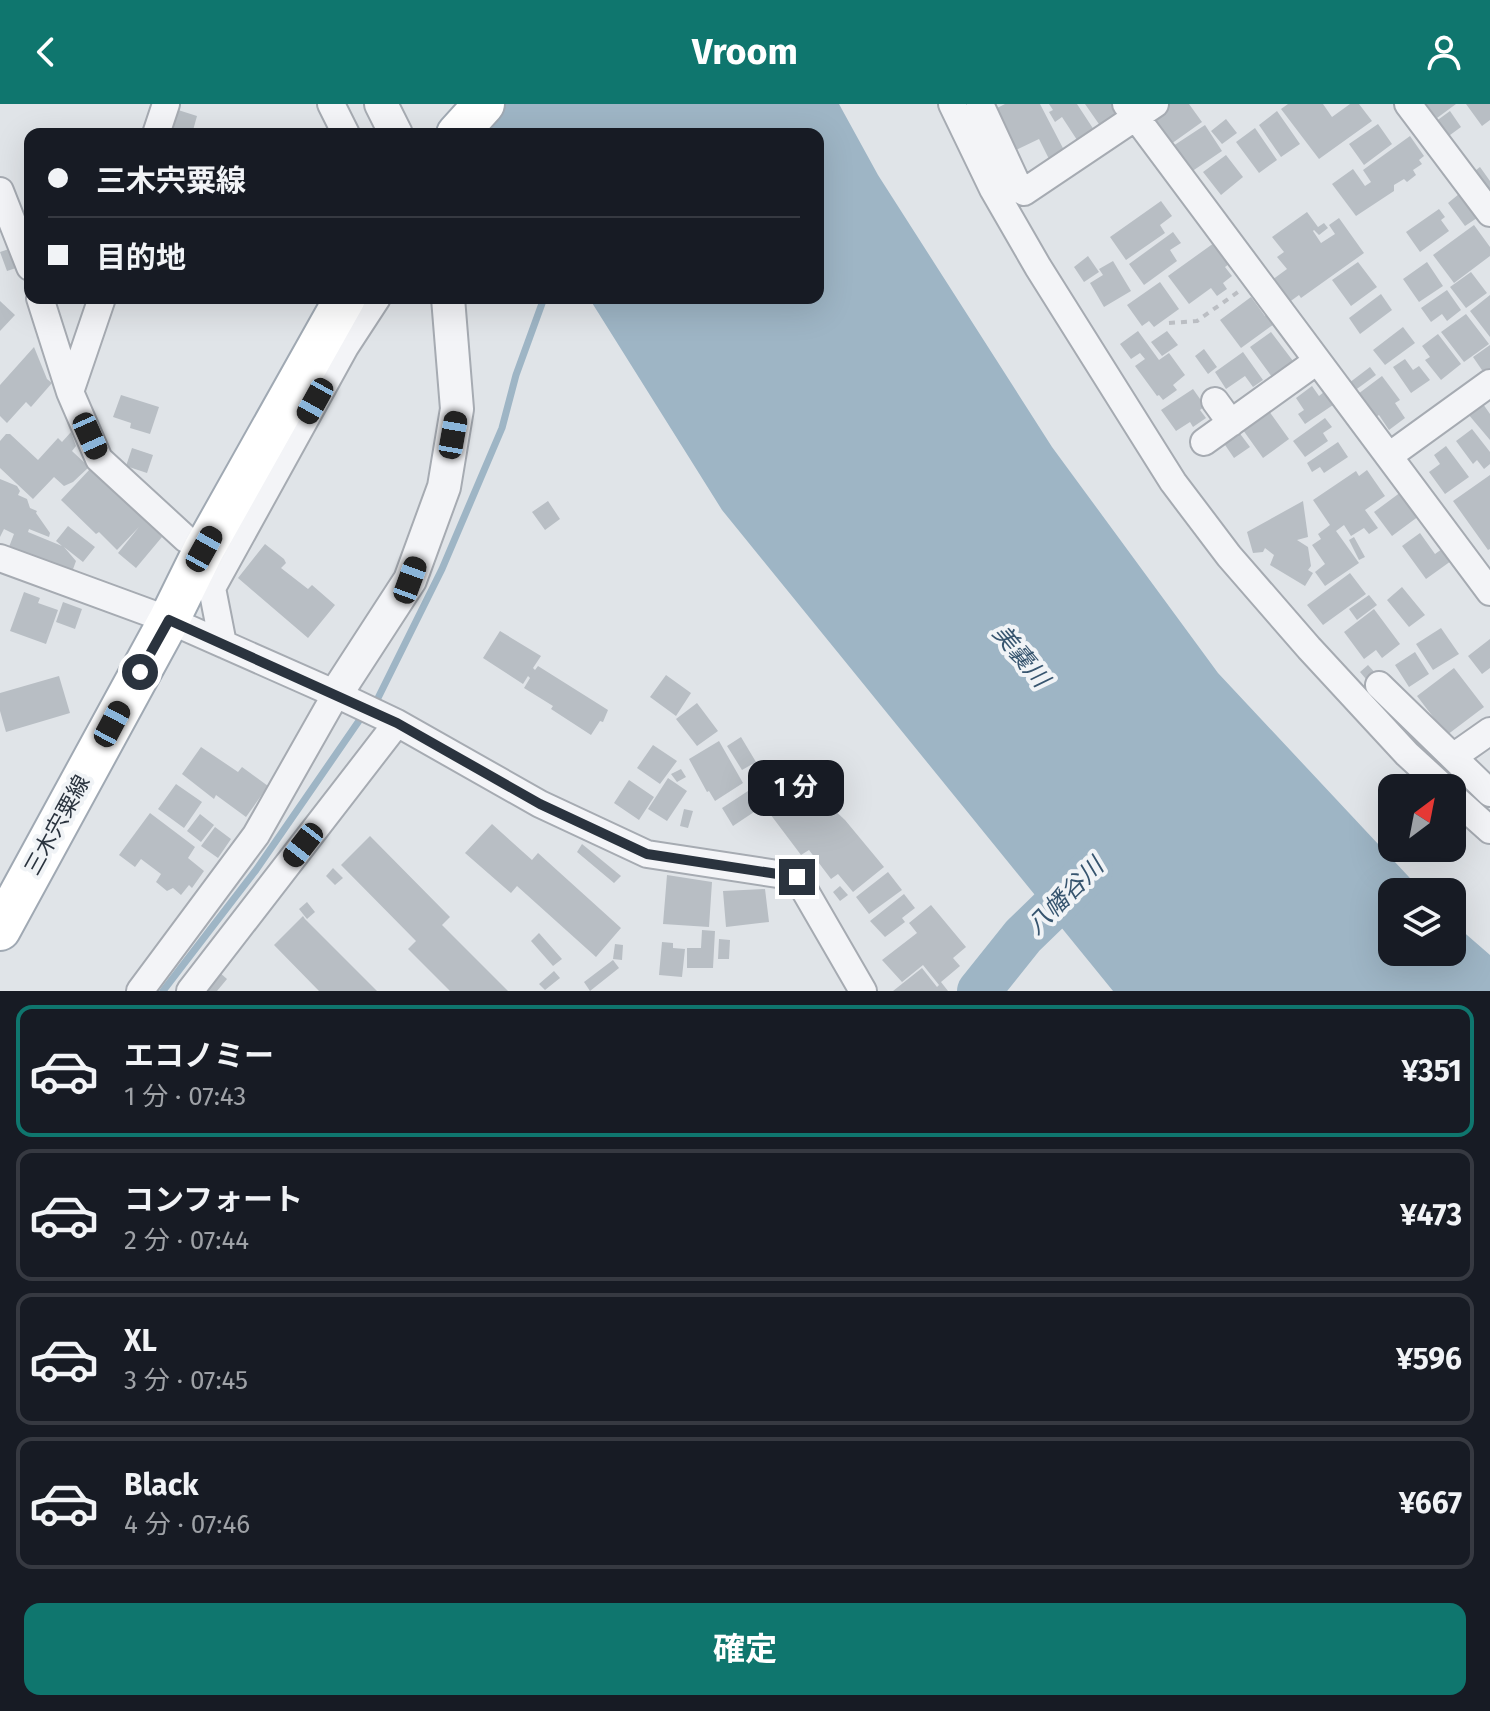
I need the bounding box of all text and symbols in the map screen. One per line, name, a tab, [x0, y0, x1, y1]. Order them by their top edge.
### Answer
icon: back	[24, 30, 68, 74]
text: Vroom	[692, 30, 798, 74]
icon: person	[1422, 30, 1466, 74]
text: 三木宍粟線	[96, 163, 246, 199]
text: 目的地	[96, 240, 186, 276]
car	[293, 374, 337, 428]
car	[69, 409, 111, 463]
car	[437, 409, 469, 461]
car	[182, 522, 226, 576]
car	[391, 553, 429, 607]
water label: 美嚢川	[987, 619, 1057, 695]
route start	[122, 654, 158, 690]
car	[90, 697, 134, 751]
callout: 1 分	[749, 761, 845, 817]
street label: 三木宍粟線	[19, 770, 95, 880]
text: 1 分	[774, 772, 818, 803]
north arrow	[1378, 774, 1466, 862]
map controls	[1378, 774, 1466, 966]
car	[279, 819, 327, 871]
water label: 八幡谷川	[1021, 850, 1111, 940]
route end	[779, 859, 815, 895]
button: layers	[1378, 878, 1466, 966]
icon: car	[28, 1035, 100, 1107]
text: エコノミー	[124, 1038, 274, 1074]
text: ¥351	[1402, 1053, 1462, 1089]
text: 1 分 · 07:43	[124, 1081, 246, 1112]
icon: car	[28, 1179, 100, 1251]
text: コンフォート	[124, 1182, 303, 1218]
text: ¥473	[1400, 1197, 1462, 1233]
text: 2 分 · 07:44	[124, 1225, 249, 1256]
icon: car	[28, 1323, 100, 1395]
text: XL	[124, 1323, 157, 1359]
text: ¥596	[1396, 1341, 1462, 1377]
text: 3 分 · 07:45	[124, 1365, 248, 1396]
icon: car	[28, 1467, 100, 1539]
text: Black	[124, 1467, 199, 1503]
text: ¥667	[1399, 1485, 1462, 1521]
text: 4 分 · 07:46	[124, 1509, 250, 1540]
button: 確定	[24, 1603, 1466, 1695]

